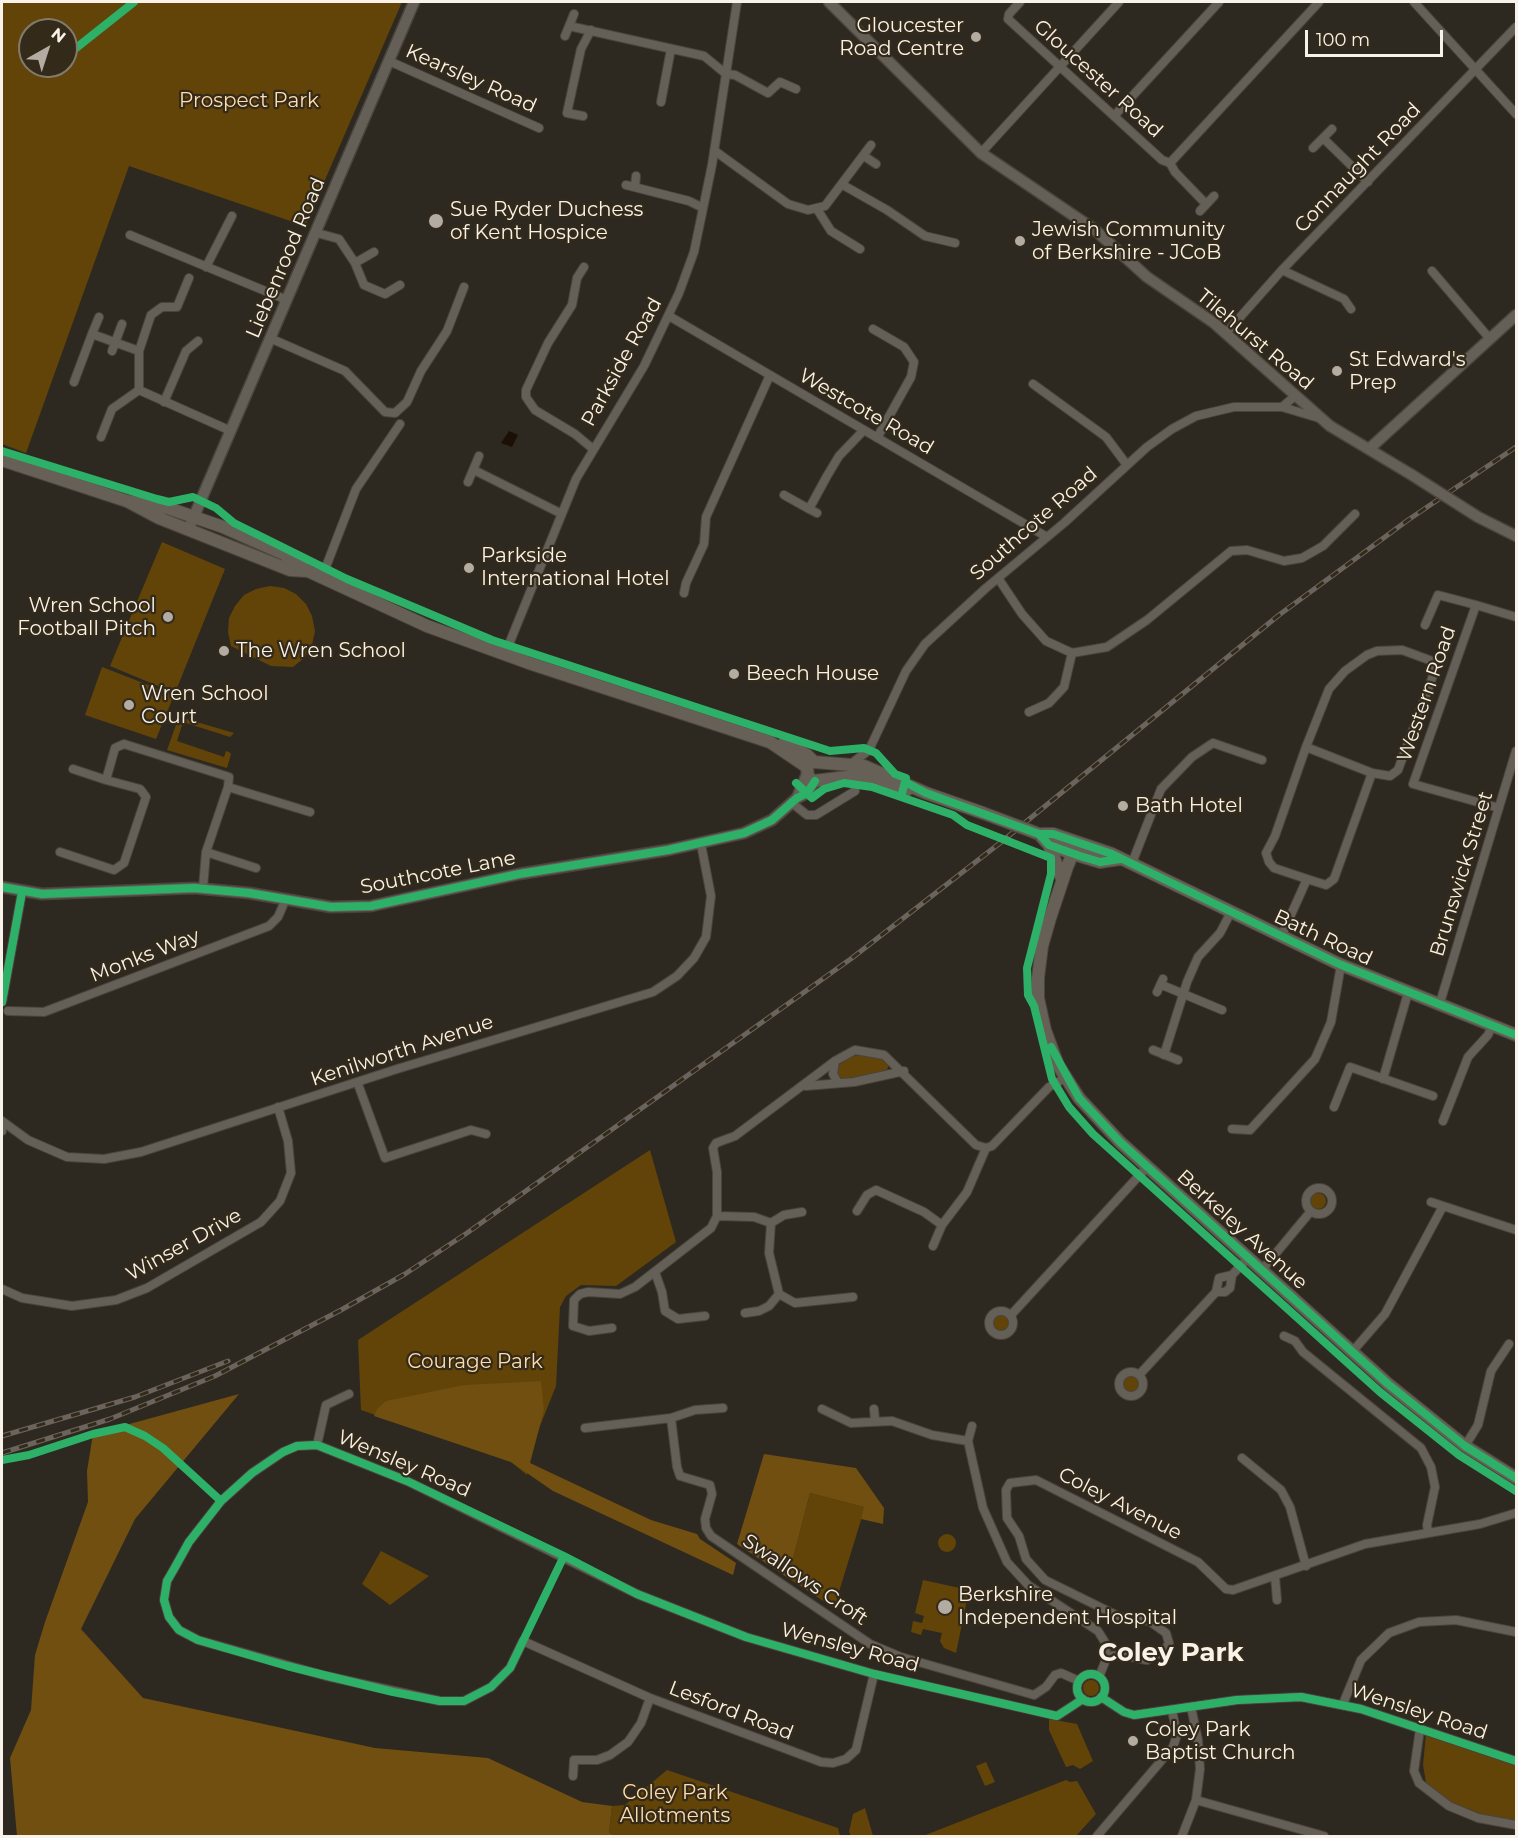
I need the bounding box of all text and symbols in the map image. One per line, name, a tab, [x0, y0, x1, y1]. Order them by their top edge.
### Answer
place label: Gloucester Road Centre	[839, 14, 964, 61]
street label: Gloucester Road	[1029, 15, 1167, 143]
north arrow	[18, 18, 78, 78]
scale bar	[1308, 18, 1446, 56]
text: N	[47, 24, 69, 47]
text: 100 m	[1316, 29, 1370, 51]
marker: Gloucester Road Centre	[969, 30, 983, 44]
street label: Kearsley Road	[402, 39, 540, 119]
park label: Prospect Park	[179, 89, 319, 113]
street label: Connaught Road	[1290, 98, 1426, 238]
street label: Liebenrood Road	[241, 174, 331, 342]
place label: Sue Ryder Duchess of Kent Hospice	[450, 198, 643, 245]
marker: Sue Ryder Duchess of Kent Hospice	[427, 212, 445, 230]
place label: Jewish Community of Berkshire - JCoB	[1032, 218, 1224, 265]
marker: Jewish Community of Berkshire - JCoB	[1013, 234, 1027, 248]
street label: Tilehurst Road	[1192, 284, 1318, 396]
street label: Parkside Road	[577, 293, 667, 431]
place label: St Edward's Prep	[1349, 348, 1466, 395]
street label: Westcote Road	[794, 364, 938, 460]
marker: St Edward's Prep	[1330, 364, 1344, 378]
street label: Southcote Road	[965, 462, 1103, 586]
place label: Parkside International Hotel	[481, 544, 670, 591]
marker: Parkside International Hotel	[462, 561, 476, 575]
place label: Wren School Football Pitch	[17, 594, 156, 641]
marker: Wren School Football Pitch	[161, 610, 175, 624]
street label: Western Road	[1393, 623, 1461, 765]
place label: The Wren School	[236, 639, 406, 663]
marker: The Wren School	[217, 644, 231, 658]
place label: Beech House	[746, 662, 879, 686]
marker: Beech House	[727, 667, 741, 681]
place label: Wren School Court	[141, 682, 269, 729]
marker: Wren School Court	[122, 698, 136, 712]
street label: Brunswick Street	[1425, 789, 1499, 959]
place label: Bath Hotel	[1135, 794, 1243, 818]
marker: Bath Hotel	[1116, 799, 1130, 813]
street label: Southcote Lane	[358, 846, 518, 900]
street label: Bath Road	[1270, 905, 1376, 971]
street label: Monks Way	[87, 924, 203, 988]
street label: Kenilworth Avenue	[308, 1010, 496, 1092]
street label: Berkeley Avenue	[1172, 1165, 1312, 1295]
street label: Winser Drive	[122, 1203, 246, 1287]
park label: Courage Park	[407, 1350, 543, 1374]
street label: Wensley Road	[334, 1425, 474, 1503]
street label: Coley Avenue	[1054, 1463, 1186, 1545]
street label: Swallows Croft	[738, 1529, 872, 1631]
place label: Berkshire Independent Hospital	[958, 1583, 1177, 1630]
marker: Berkshire Independent Hospital	[936, 1598, 954, 1616]
street label: Wensley Road	[778, 1618, 922, 1678]
district label: Coley Park	[1098, 1637, 1244, 1669]
street label: Lesford Road	[665, 1676, 797, 1746]
street label: Wensley Road	[1348, 1679, 1490, 1745]
place label: Coley Park Baptist Church	[1145, 1718, 1296, 1765]
marker: Coley Park Baptist Church	[1126, 1734, 1140, 1748]
park label: Coley Park Allotments	[620, 1781, 730, 1828]

